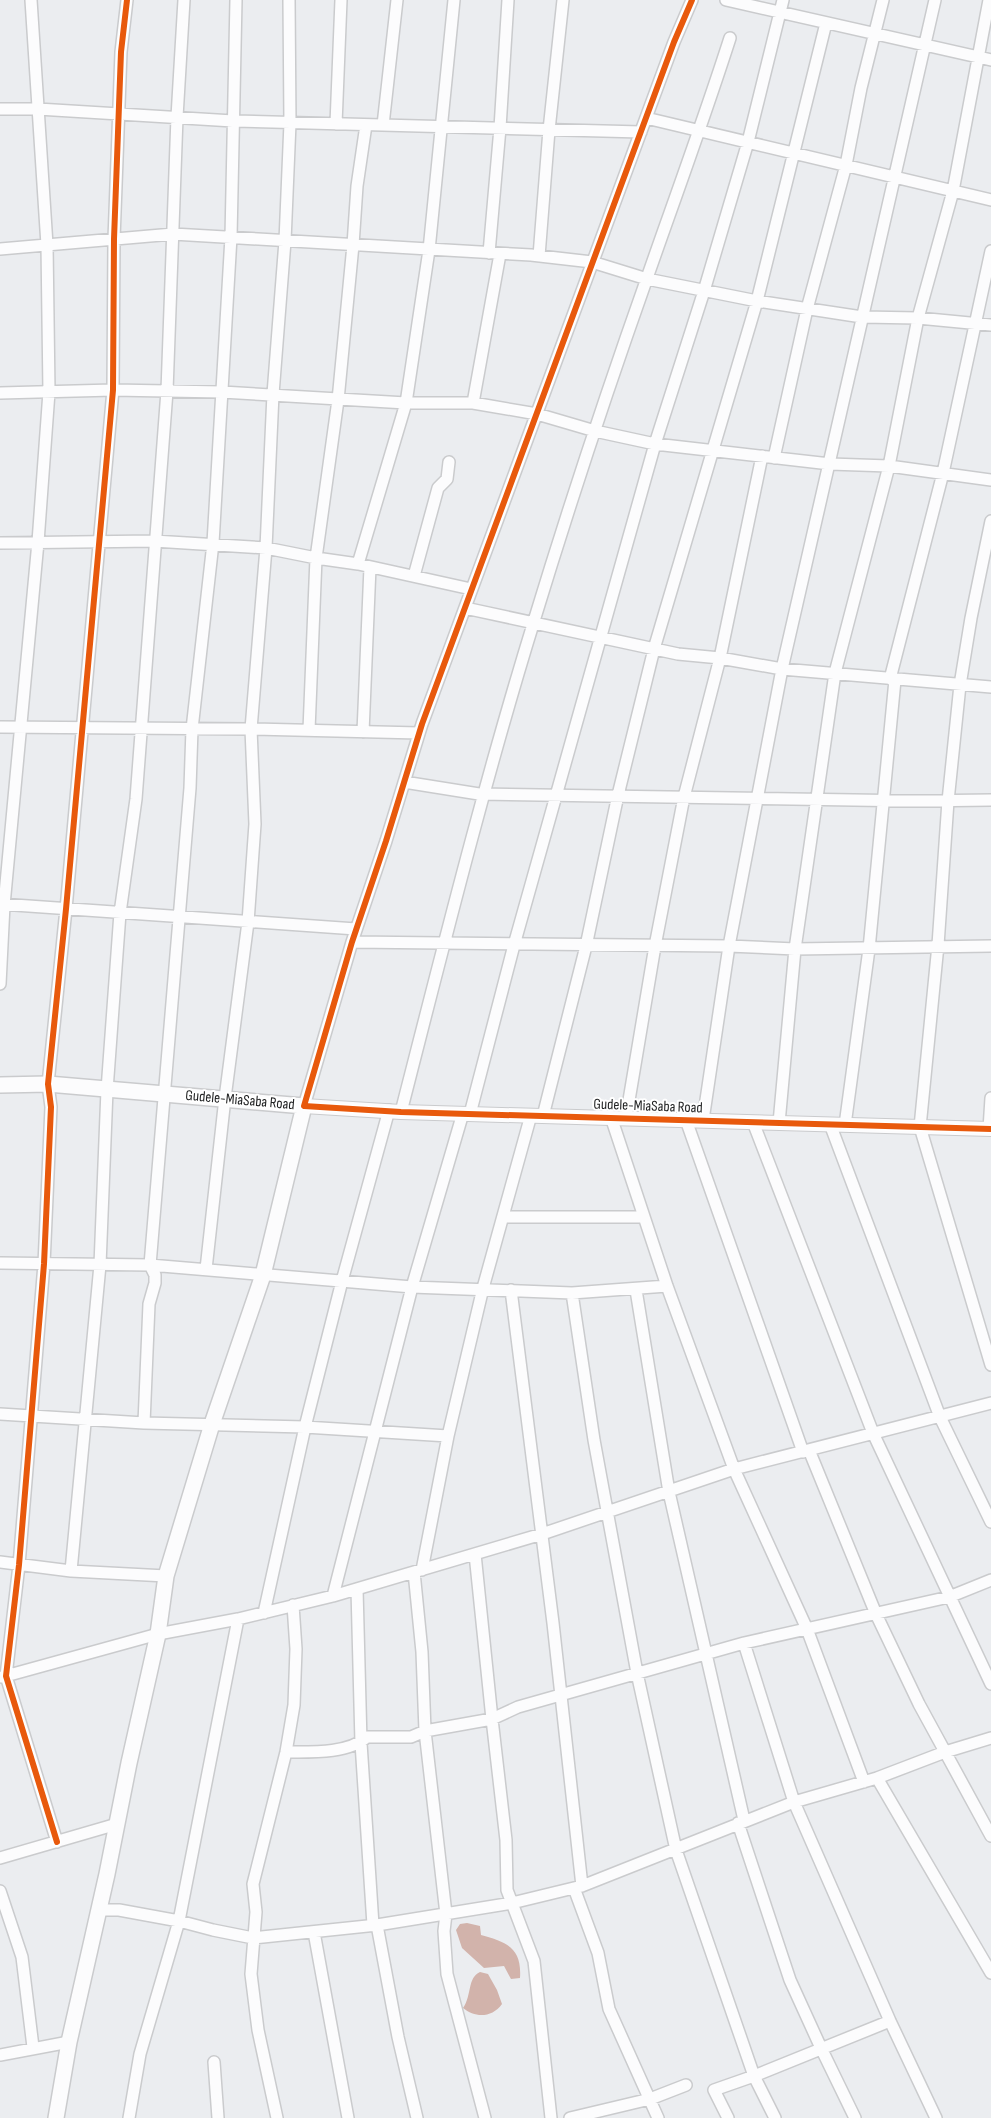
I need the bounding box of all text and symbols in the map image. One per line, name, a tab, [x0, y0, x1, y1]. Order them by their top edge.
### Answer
street label: Gudele-MiaSaba Road	[185, 1086, 295, 1114]
street label: Gudele-MiaSaba Road	[593, 1095, 703, 1117]

